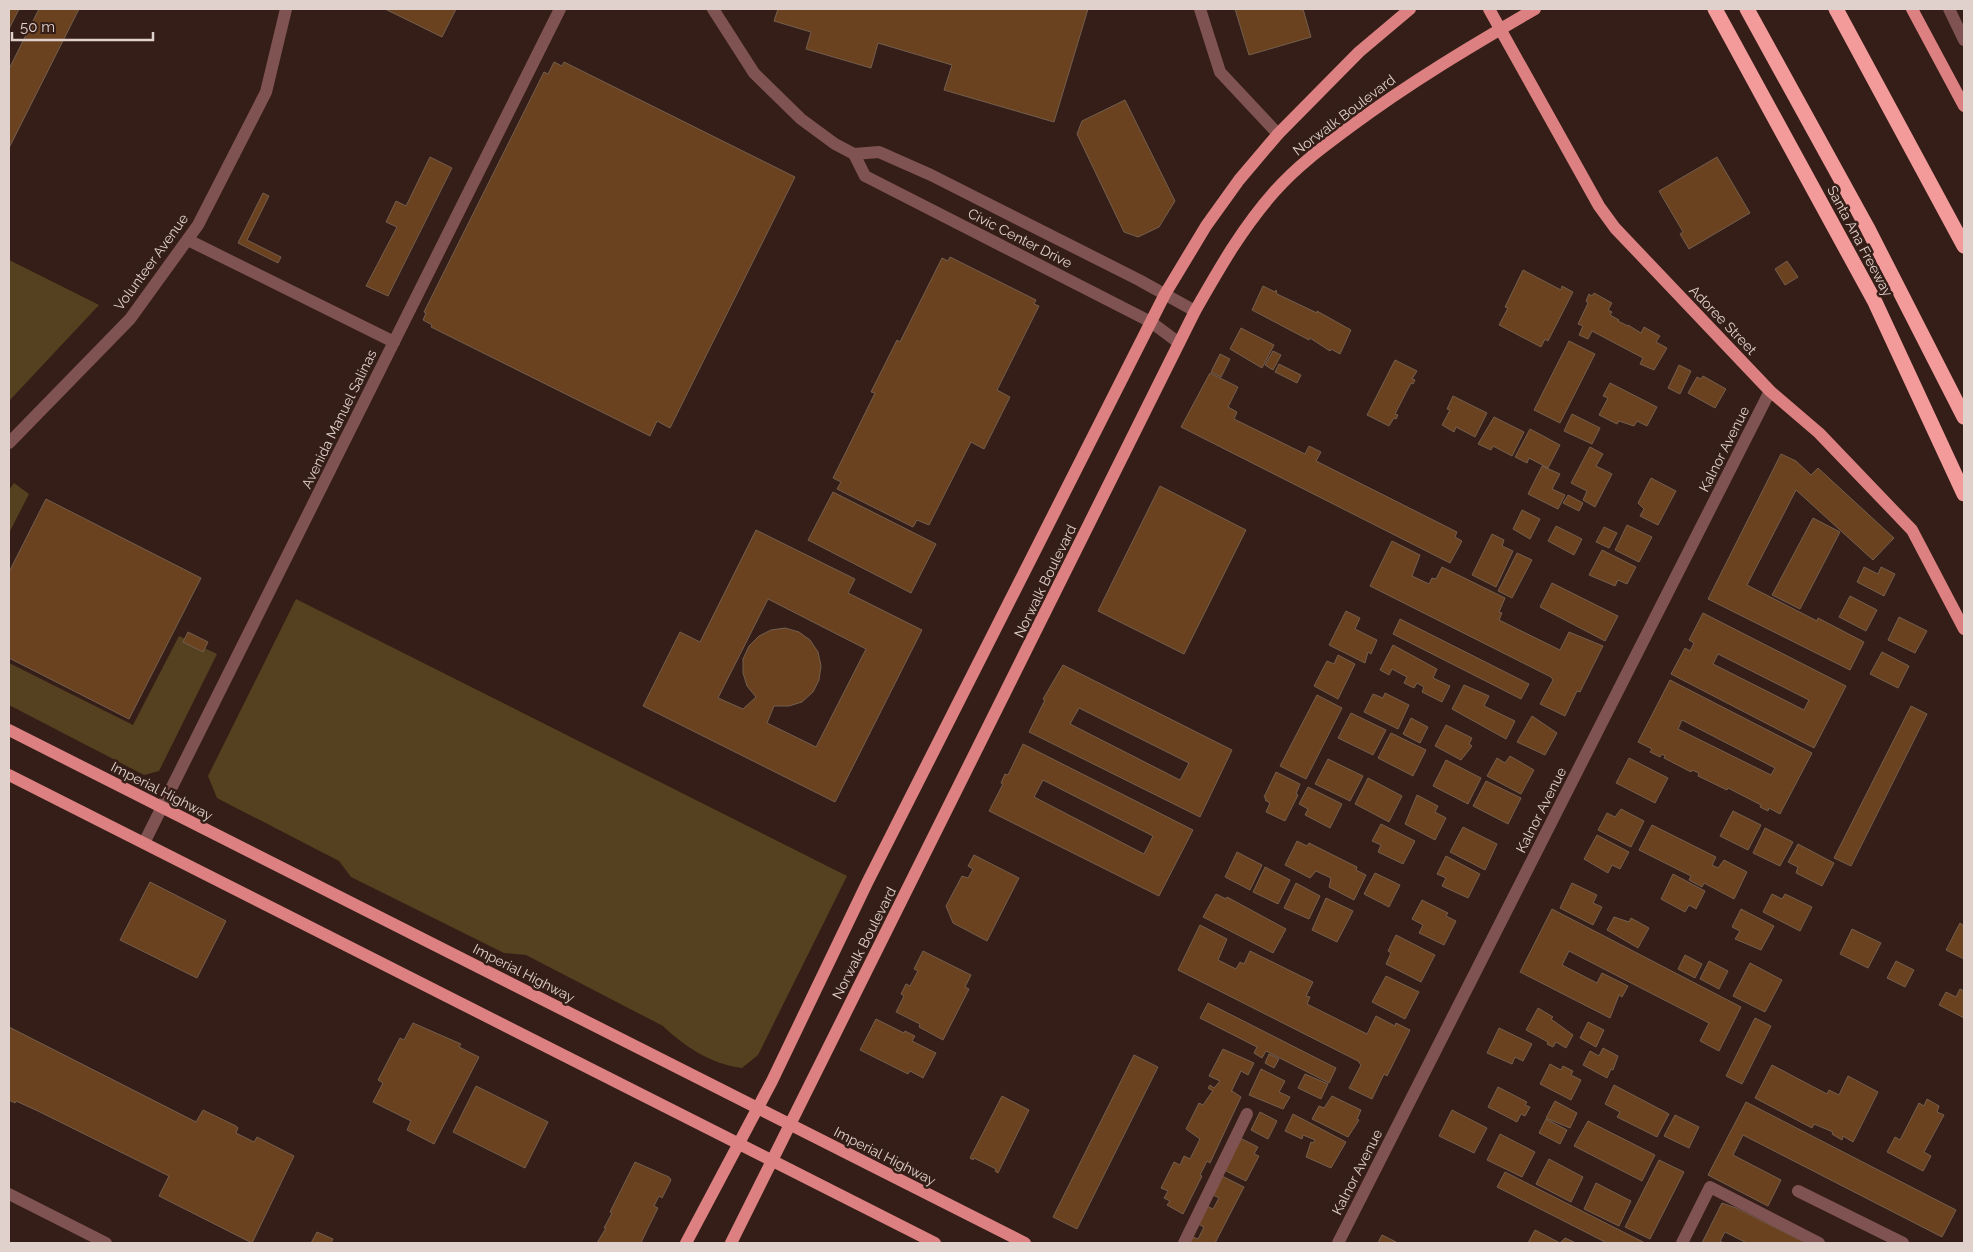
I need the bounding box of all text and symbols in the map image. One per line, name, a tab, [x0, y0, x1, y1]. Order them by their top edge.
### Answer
scale bar	[12, 10, 154, 42]
text: 50 m	[20, 18, 55, 36]
street label: Norwalk Boulevard	[1290, 71, 1398, 159]
street label: Santa Ana Freeway	[1824, 183, 1896, 300]
street label: Civic Center Drive	[965, 205, 1075, 271]
street label: Volunteer Avenue	[111, 211, 191, 313]
street label: Adoree Street	[1686, 282, 1760, 358]
street label: Avenida Manuel Salinas	[298, 347, 380, 491]
street label: Kalnor Avenue	[1696, 404, 1752, 494]
street label: Norwalk Boulevard	[1011, 522, 1079, 640]
street label: Imperial Highway	[108, 758, 216, 824]
street label: Kalnor Avenue	[1513, 765, 1569, 855]
street label: Norwalk Boulevard	[829, 884, 899, 1002]
street label: Imperial Highway	[470, 940, 578, 1006]
street label: Imperial Highway	[831, 1123, 939, 1189]
street label: Kalnor Avenue	[1329, 1127, 1385, 1217]

